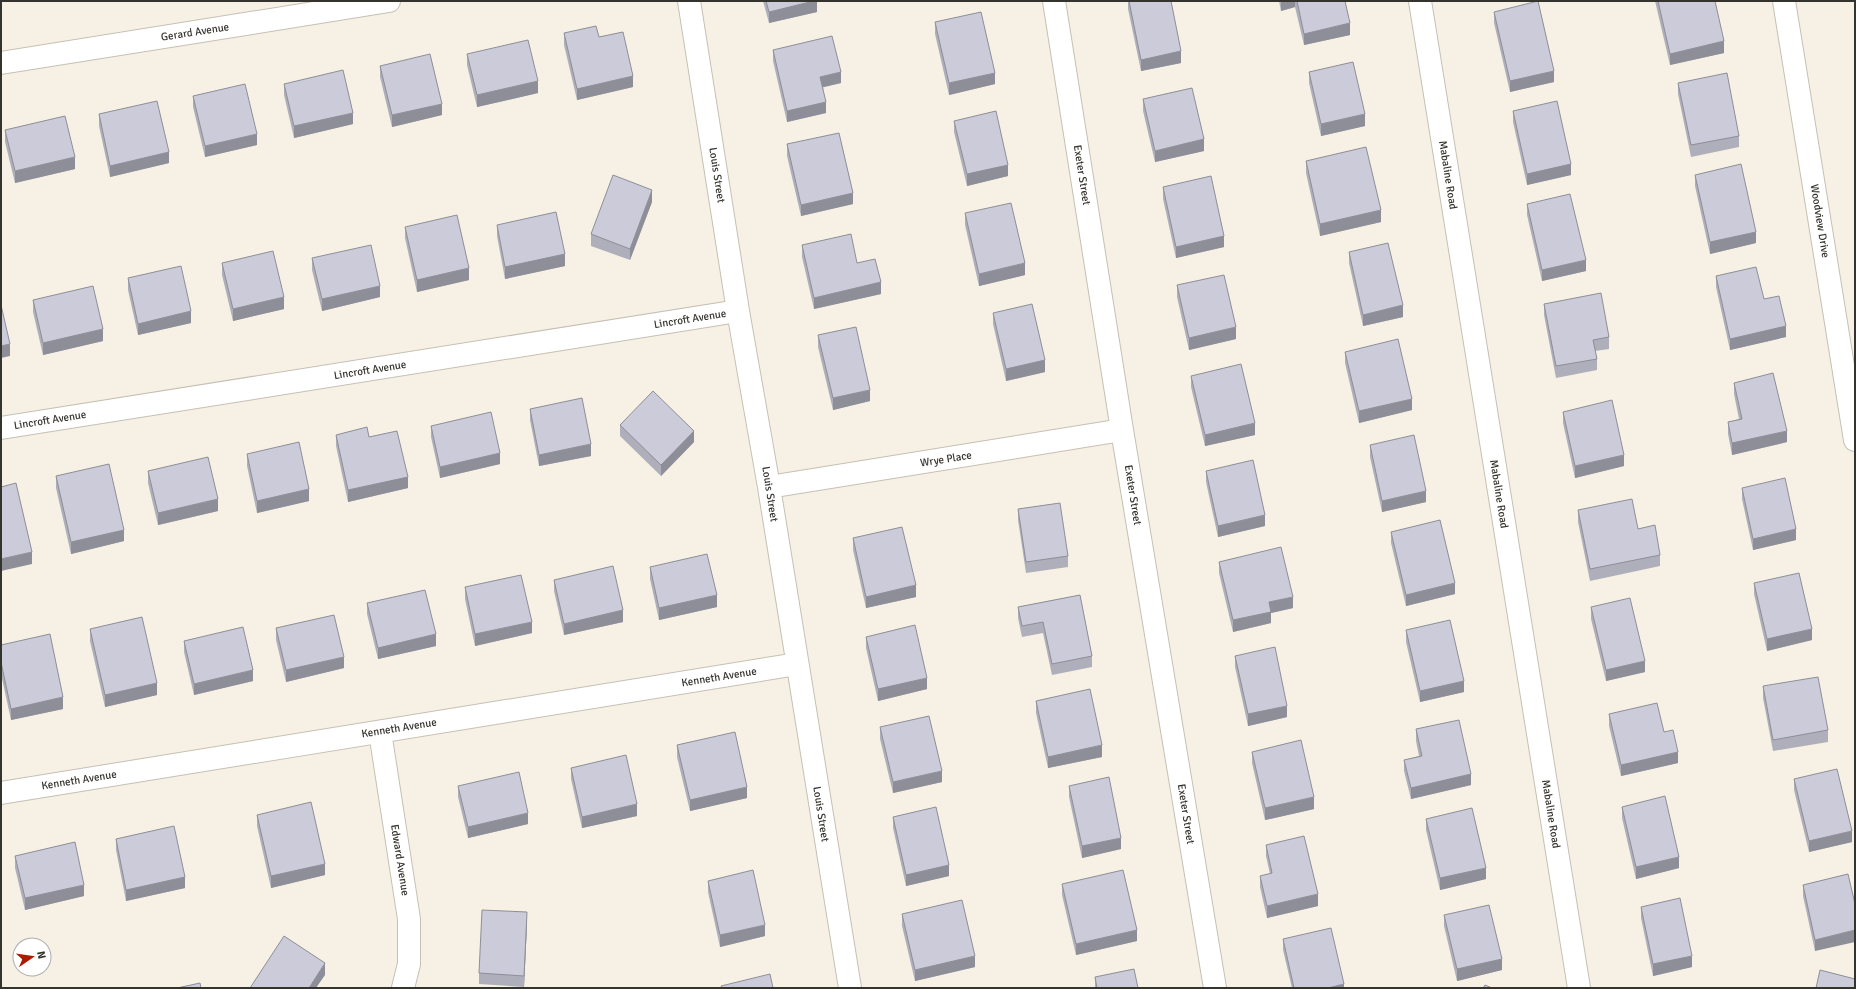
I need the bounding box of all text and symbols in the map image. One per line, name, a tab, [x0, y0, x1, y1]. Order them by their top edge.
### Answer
street label: Gerard Avenue	[160, 20, 230, 44]
street label: Mabaline Road	[1436, 140, 1460, 210]
street label: Exeter Street	[1071, 144, 1093, 206]
street label: Louis Street	[706, 146, 728, 204]
street label: Woodview Drive	[1808, 183, 1832, 259]
street label: Lincroft Avenue	[653, 307, 727, 331]
street label: Lincroft Avenue	[333, 358, 407, 382]
street label: Lincroft Avenue	[13, 408, 87, 432]
street label: Wrye Place	[919, 449, 973, 469]
street label: Mabaline Road	[1487, 459, 1511, 529]
street label: Exeter Street	[1122, 464, 1144, 526]
street label: Louis Street	[759, 465, 781, 523]
street label: Kenneth Avenue	[680, 665, 758, 689]
street label: Kenneth Avenue	[360, 716, 438, 740]
street label: Kenneth Avenue	[40, 768, 118, 792]
street label: Mabaline Road	[1539, 779, 1563, 849]
street label: Exeter Street	[1175, 783, 1197, 845]
street label: Louis Street	[810, 785, 832, 843]
street label: Edward Avenue	[388, 823, 412, 897]
north arrow	[12, 937, 52, 977]
text: N	[34, 950, 48, 960]

